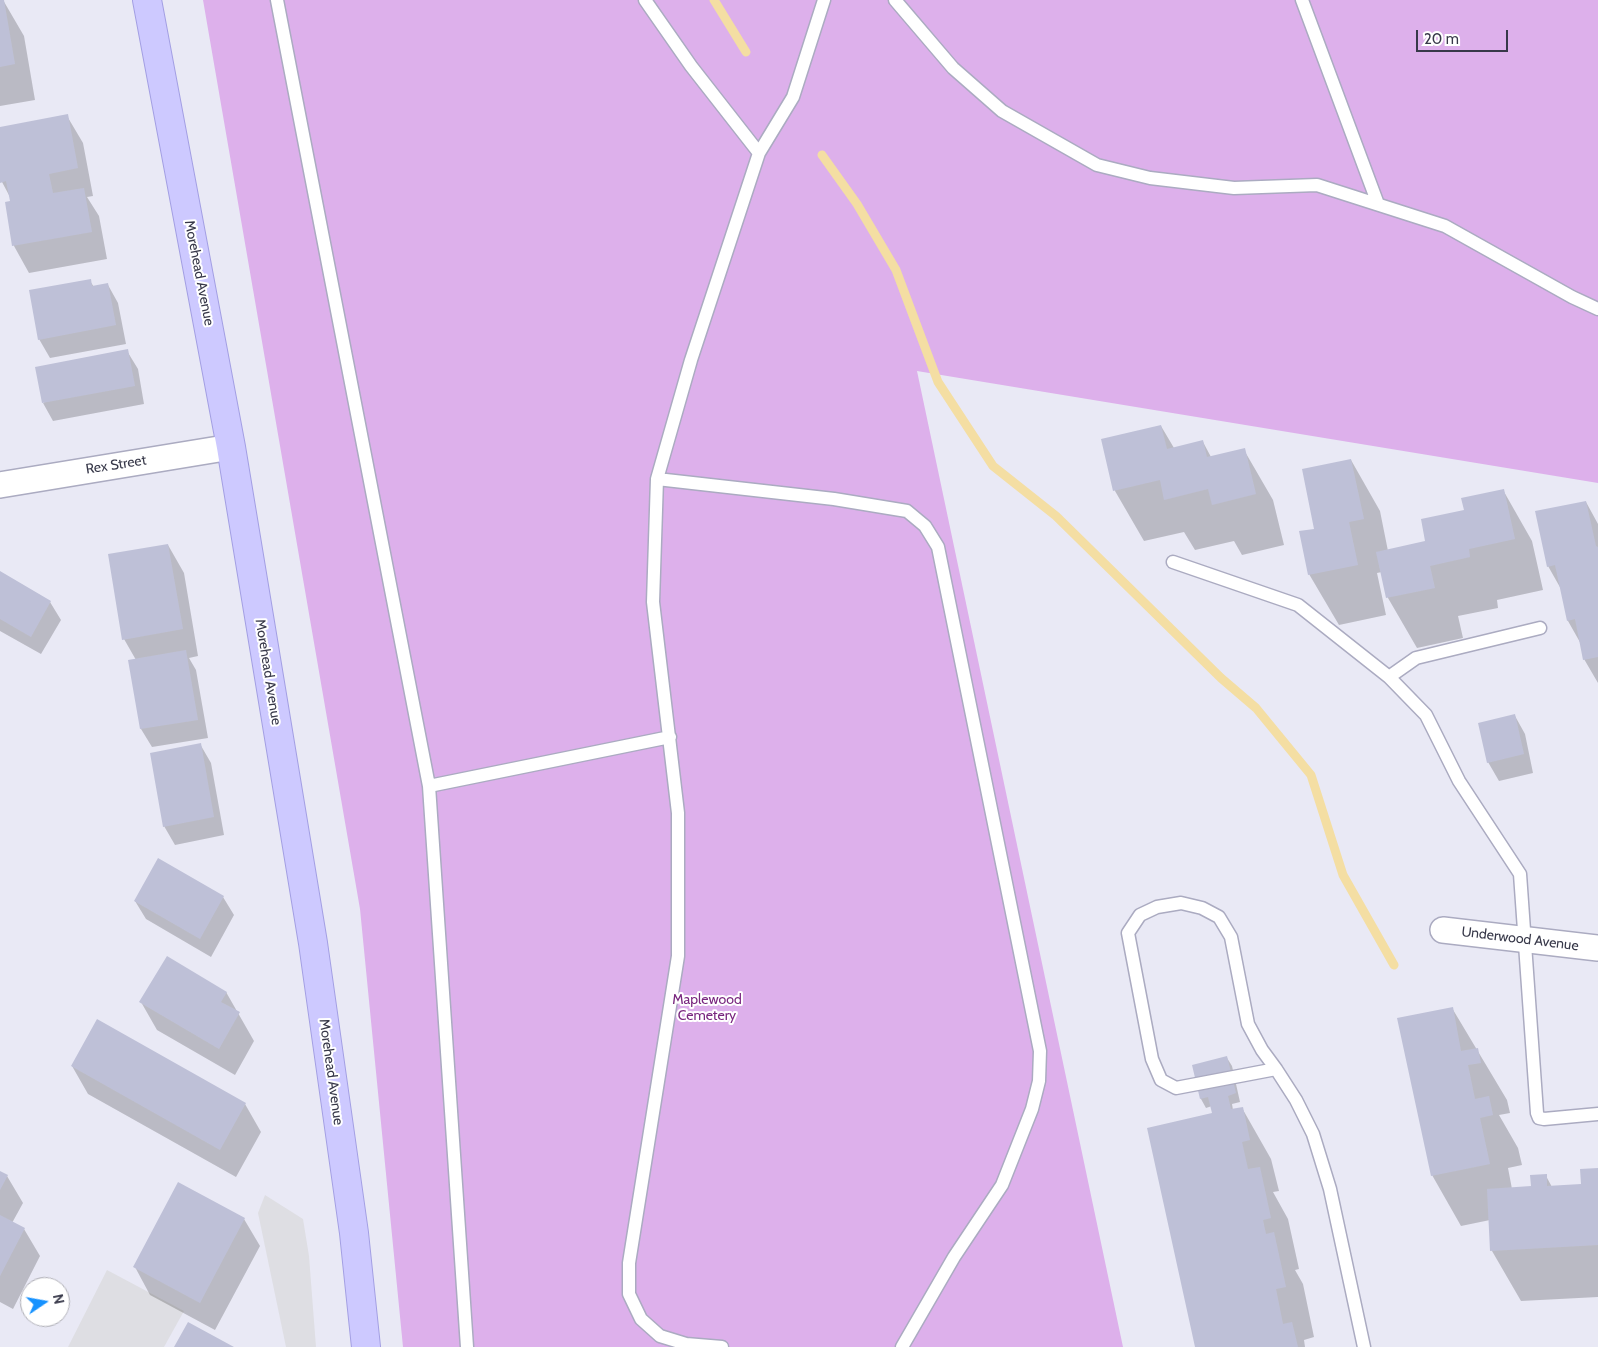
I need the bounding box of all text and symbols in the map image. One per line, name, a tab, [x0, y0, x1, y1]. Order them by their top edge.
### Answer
scale bar	[1418, 20, 1510, 52]
text: 20 m	[1424, 30, 1459, 48]
street label: Morehead Avenue	[181, 219, 217, 327]
street label: Rex Street	[85, 452, 147, 478]
street label: Morehead Avenue	[251, 618, 285, 726]
street label: Underwood Avenue	[1460, 923, 1580, 955]
park label: Maplewood Cemetery	[672, 992, 742, 1024]
street label: Morehead Avenue	[315, 1018, 347, 1126]
north arrow	[20, 1277, 70, 1327]
text: N	[49, 1292, 69, 1306]

